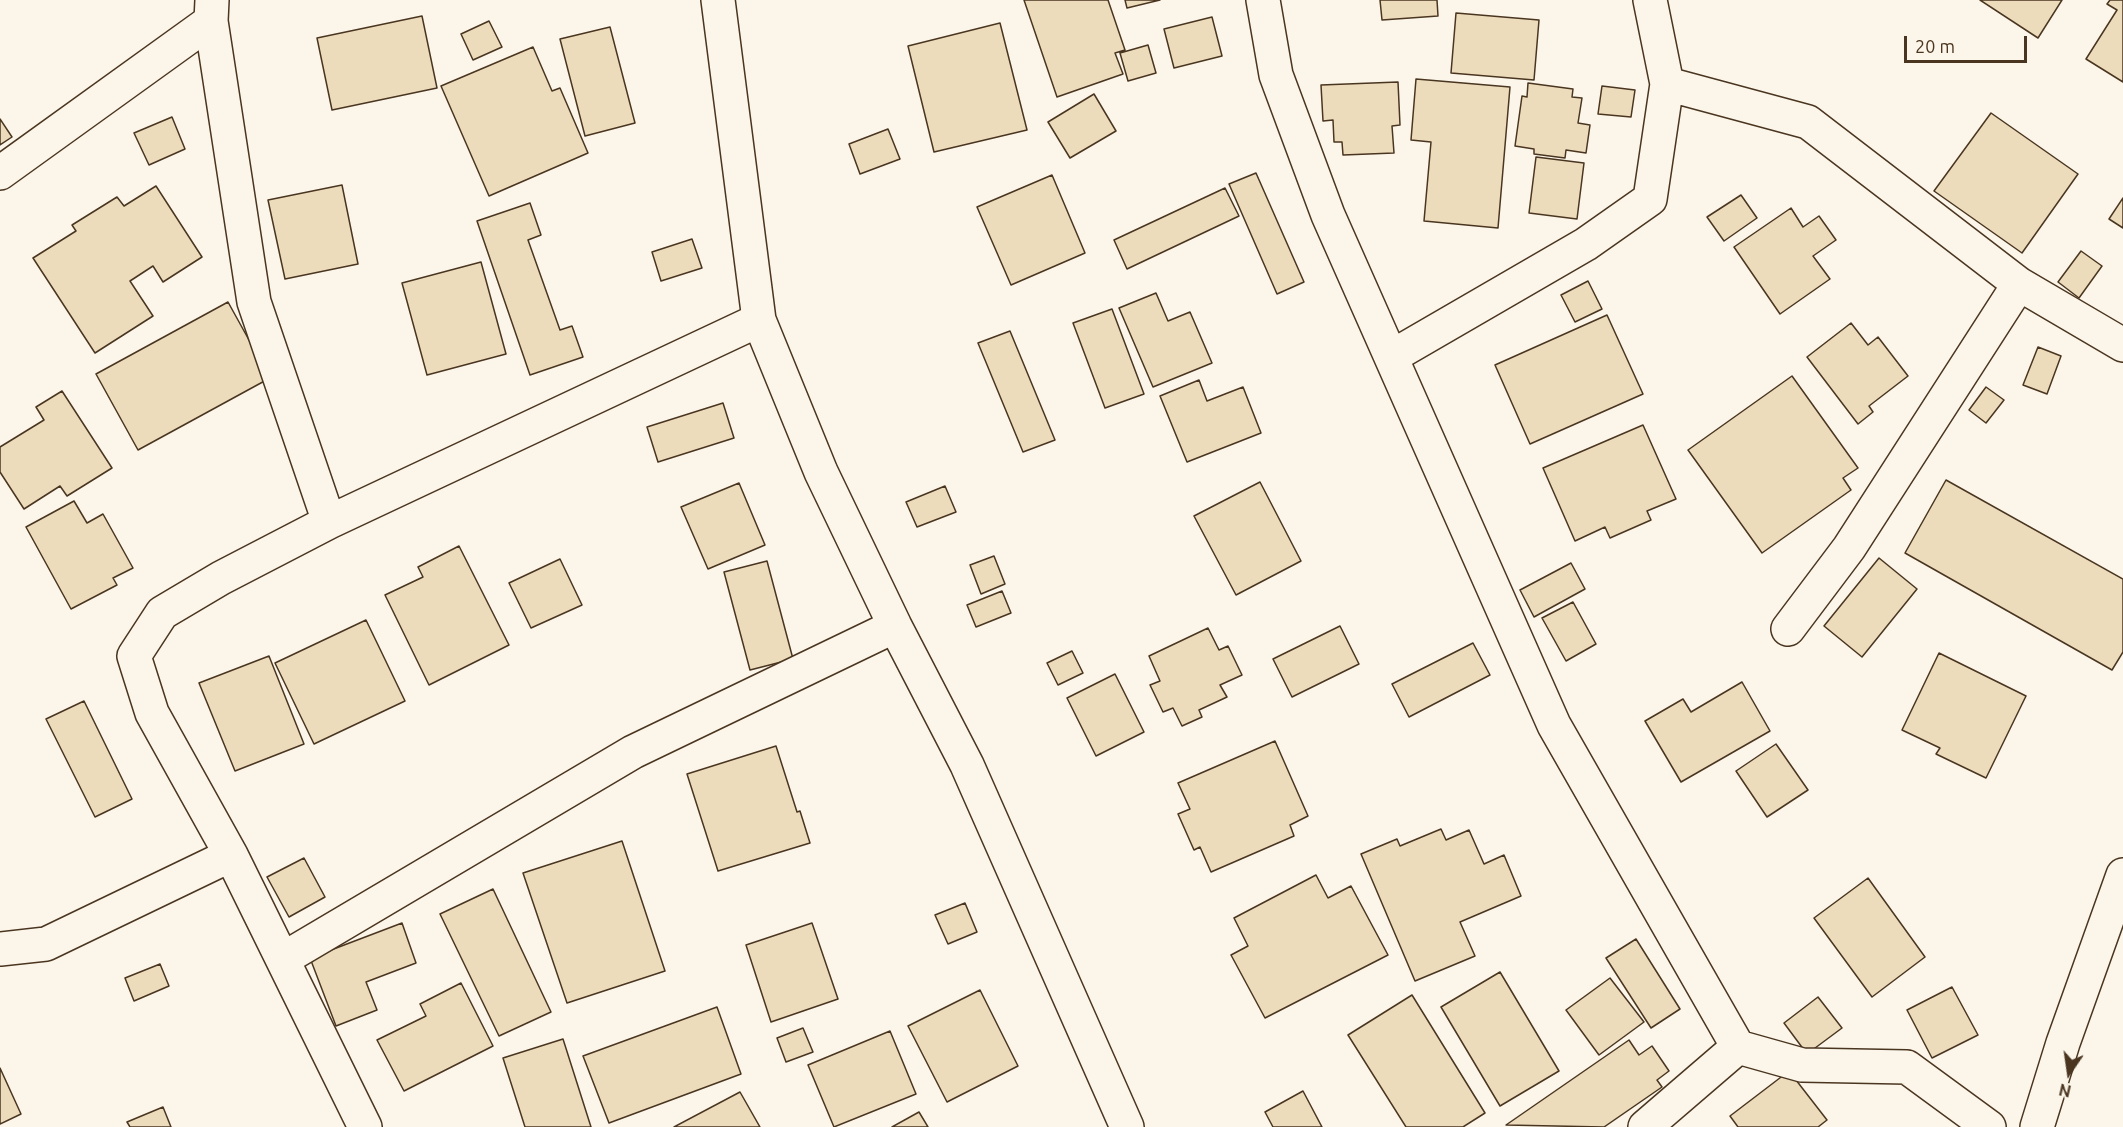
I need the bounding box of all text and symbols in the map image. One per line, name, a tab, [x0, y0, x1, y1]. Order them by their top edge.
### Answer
scale bar	[1907, 24, 2030, 62]
text: 20 m	[1915, 36, 1955, 56]
north arrow	[2039, 1043, 2099, 1103]
text: N	[2057, 1080, 2073, 1101]

